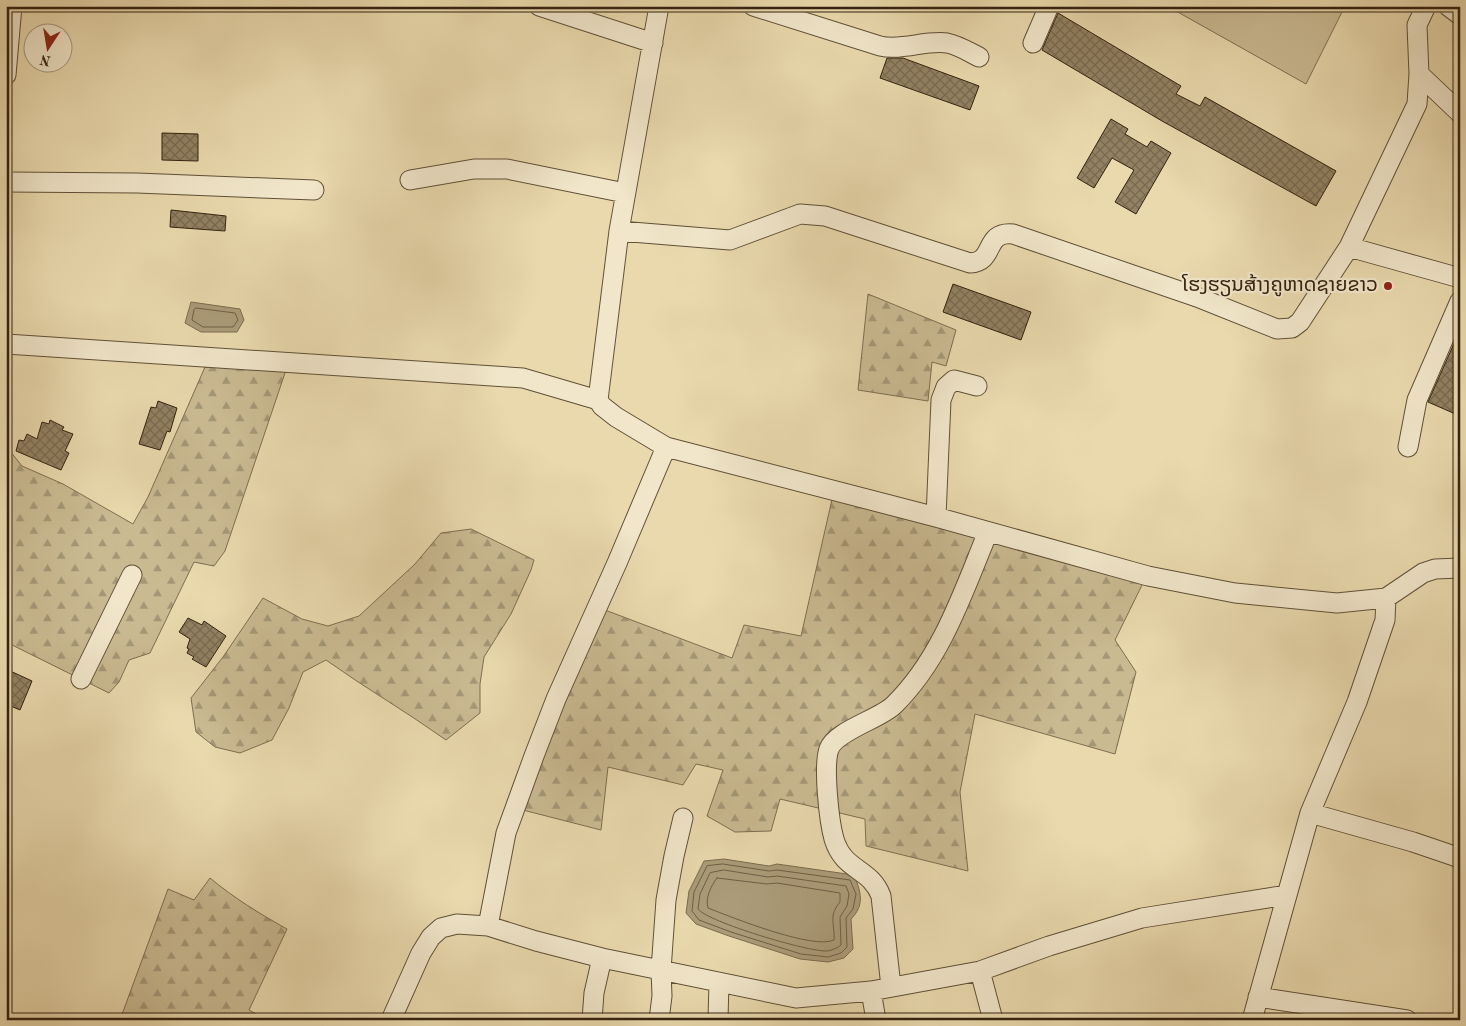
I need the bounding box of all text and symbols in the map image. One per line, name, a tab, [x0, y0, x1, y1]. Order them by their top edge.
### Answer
north arrow	[22, 22, 72, 72]
text: N	[39, 52, 52, 68]
place label: ໂຮງຮຽນສ້າງຄູຫາດຊາຍຂາວ	[1182, 274, 1378, 297]
marker: ໂຮງຮຽນສ້າງຄູຫາດຊາຍຂາວ	[1382, 280, 1394, 292]

